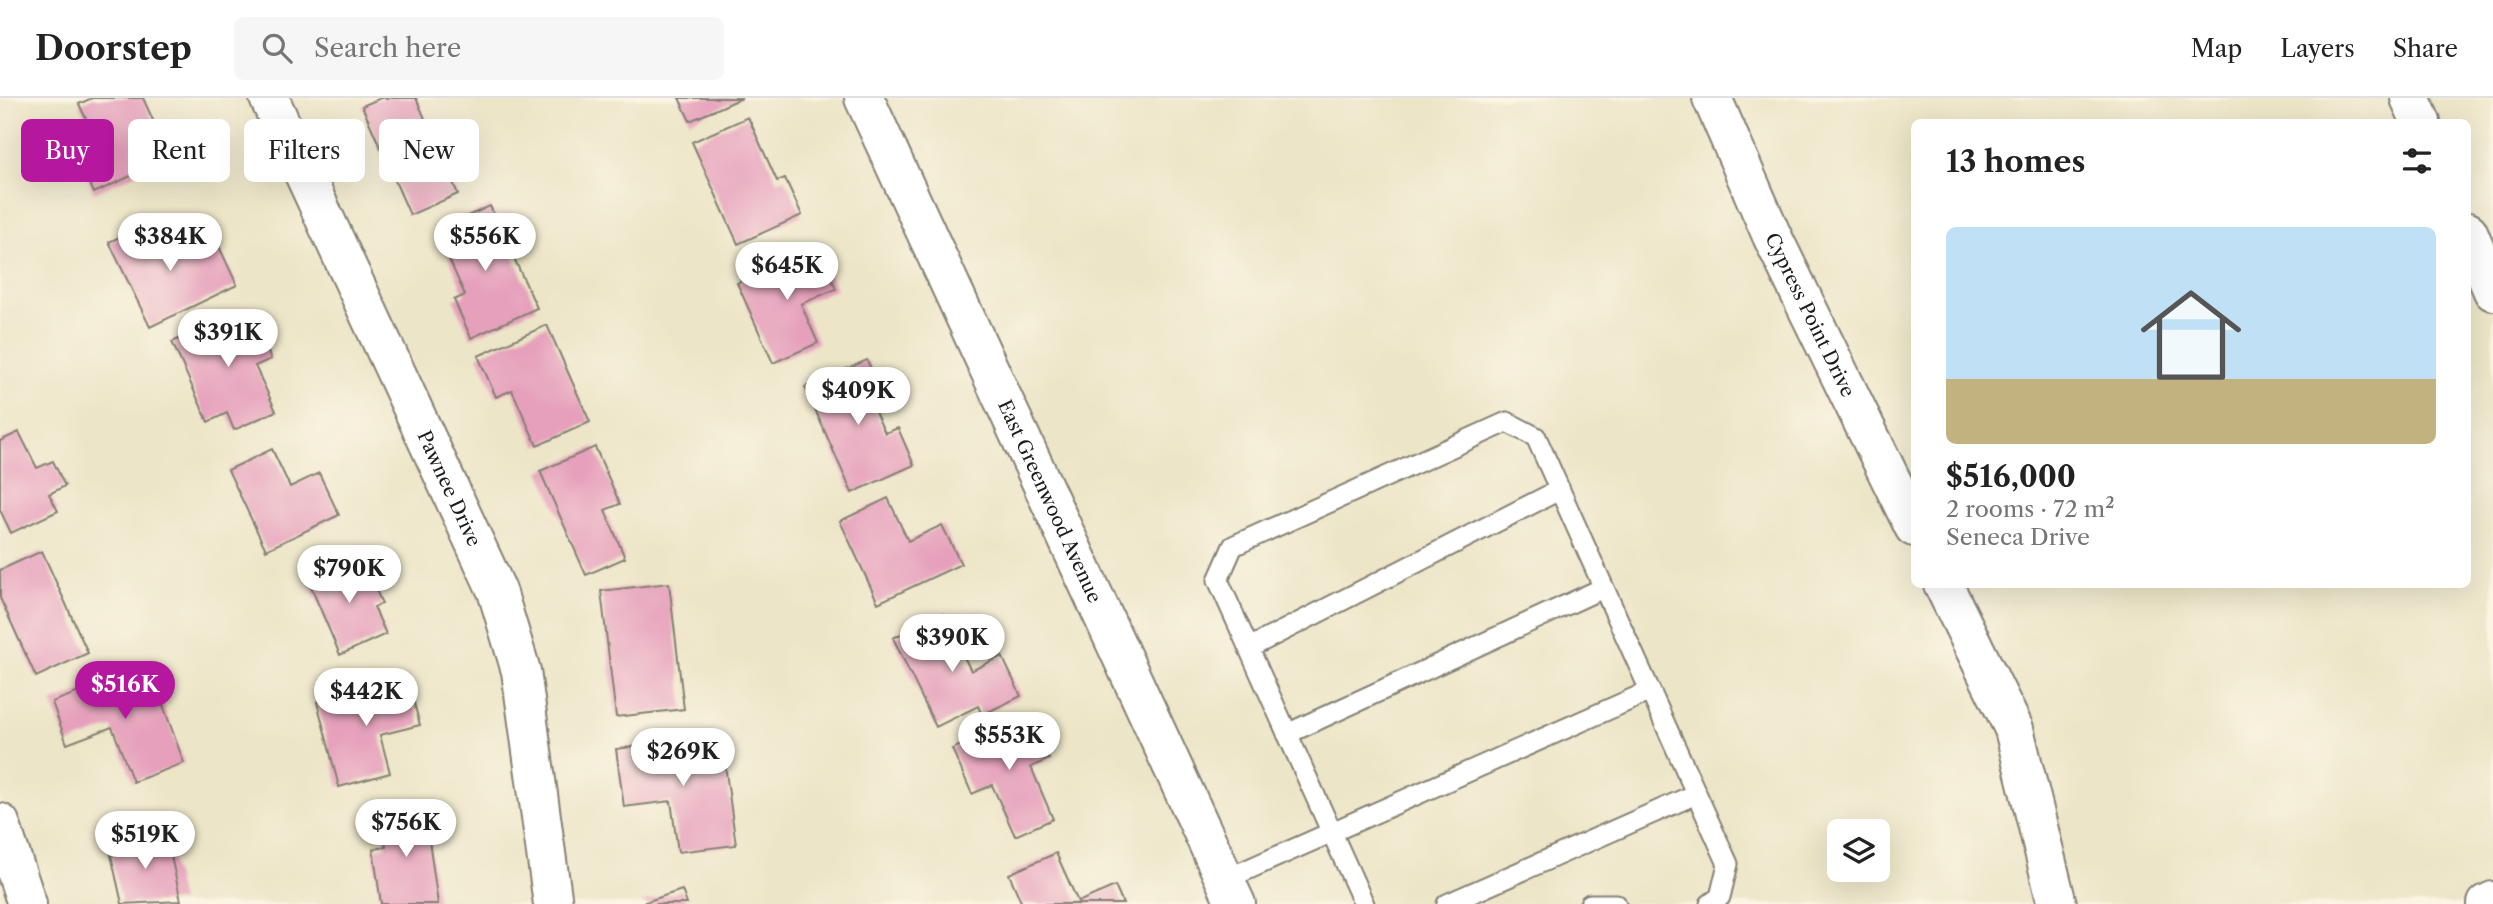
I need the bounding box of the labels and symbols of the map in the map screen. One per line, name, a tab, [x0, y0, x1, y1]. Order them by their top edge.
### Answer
pin: $384K	[121, 214, 219, 273]
pin: $556K	[436, 214, 534, 273]
street label: Cypress Point Drive	[1761, 229, 1860, 400]
pin: $645K	[738, 242, 836, 302]
pin: $391K	[179, 310, 277, 369]
pin: $409K	[809, 368, 907, 427]
street label: East Greenwood Avenue	[993, 396, 1107, 606]
street label: Pawnee Drive	[413, 427, 486, 550]
pin: $790K	[300, 546, 398, 605]
pin: $390K	[903, 614, 1001, 674]
pin: $516K	[76, 662, 174, 721]
pin: $442K	[317, 668, 415, 728]
pin: $553K	[960, 712, 1058, 772]
pin: $269K	[634, 728, 732, 788]
pin: $756K	[357, 800, 455, 859]
pin: $519K	[96, 812, 194, 871]

